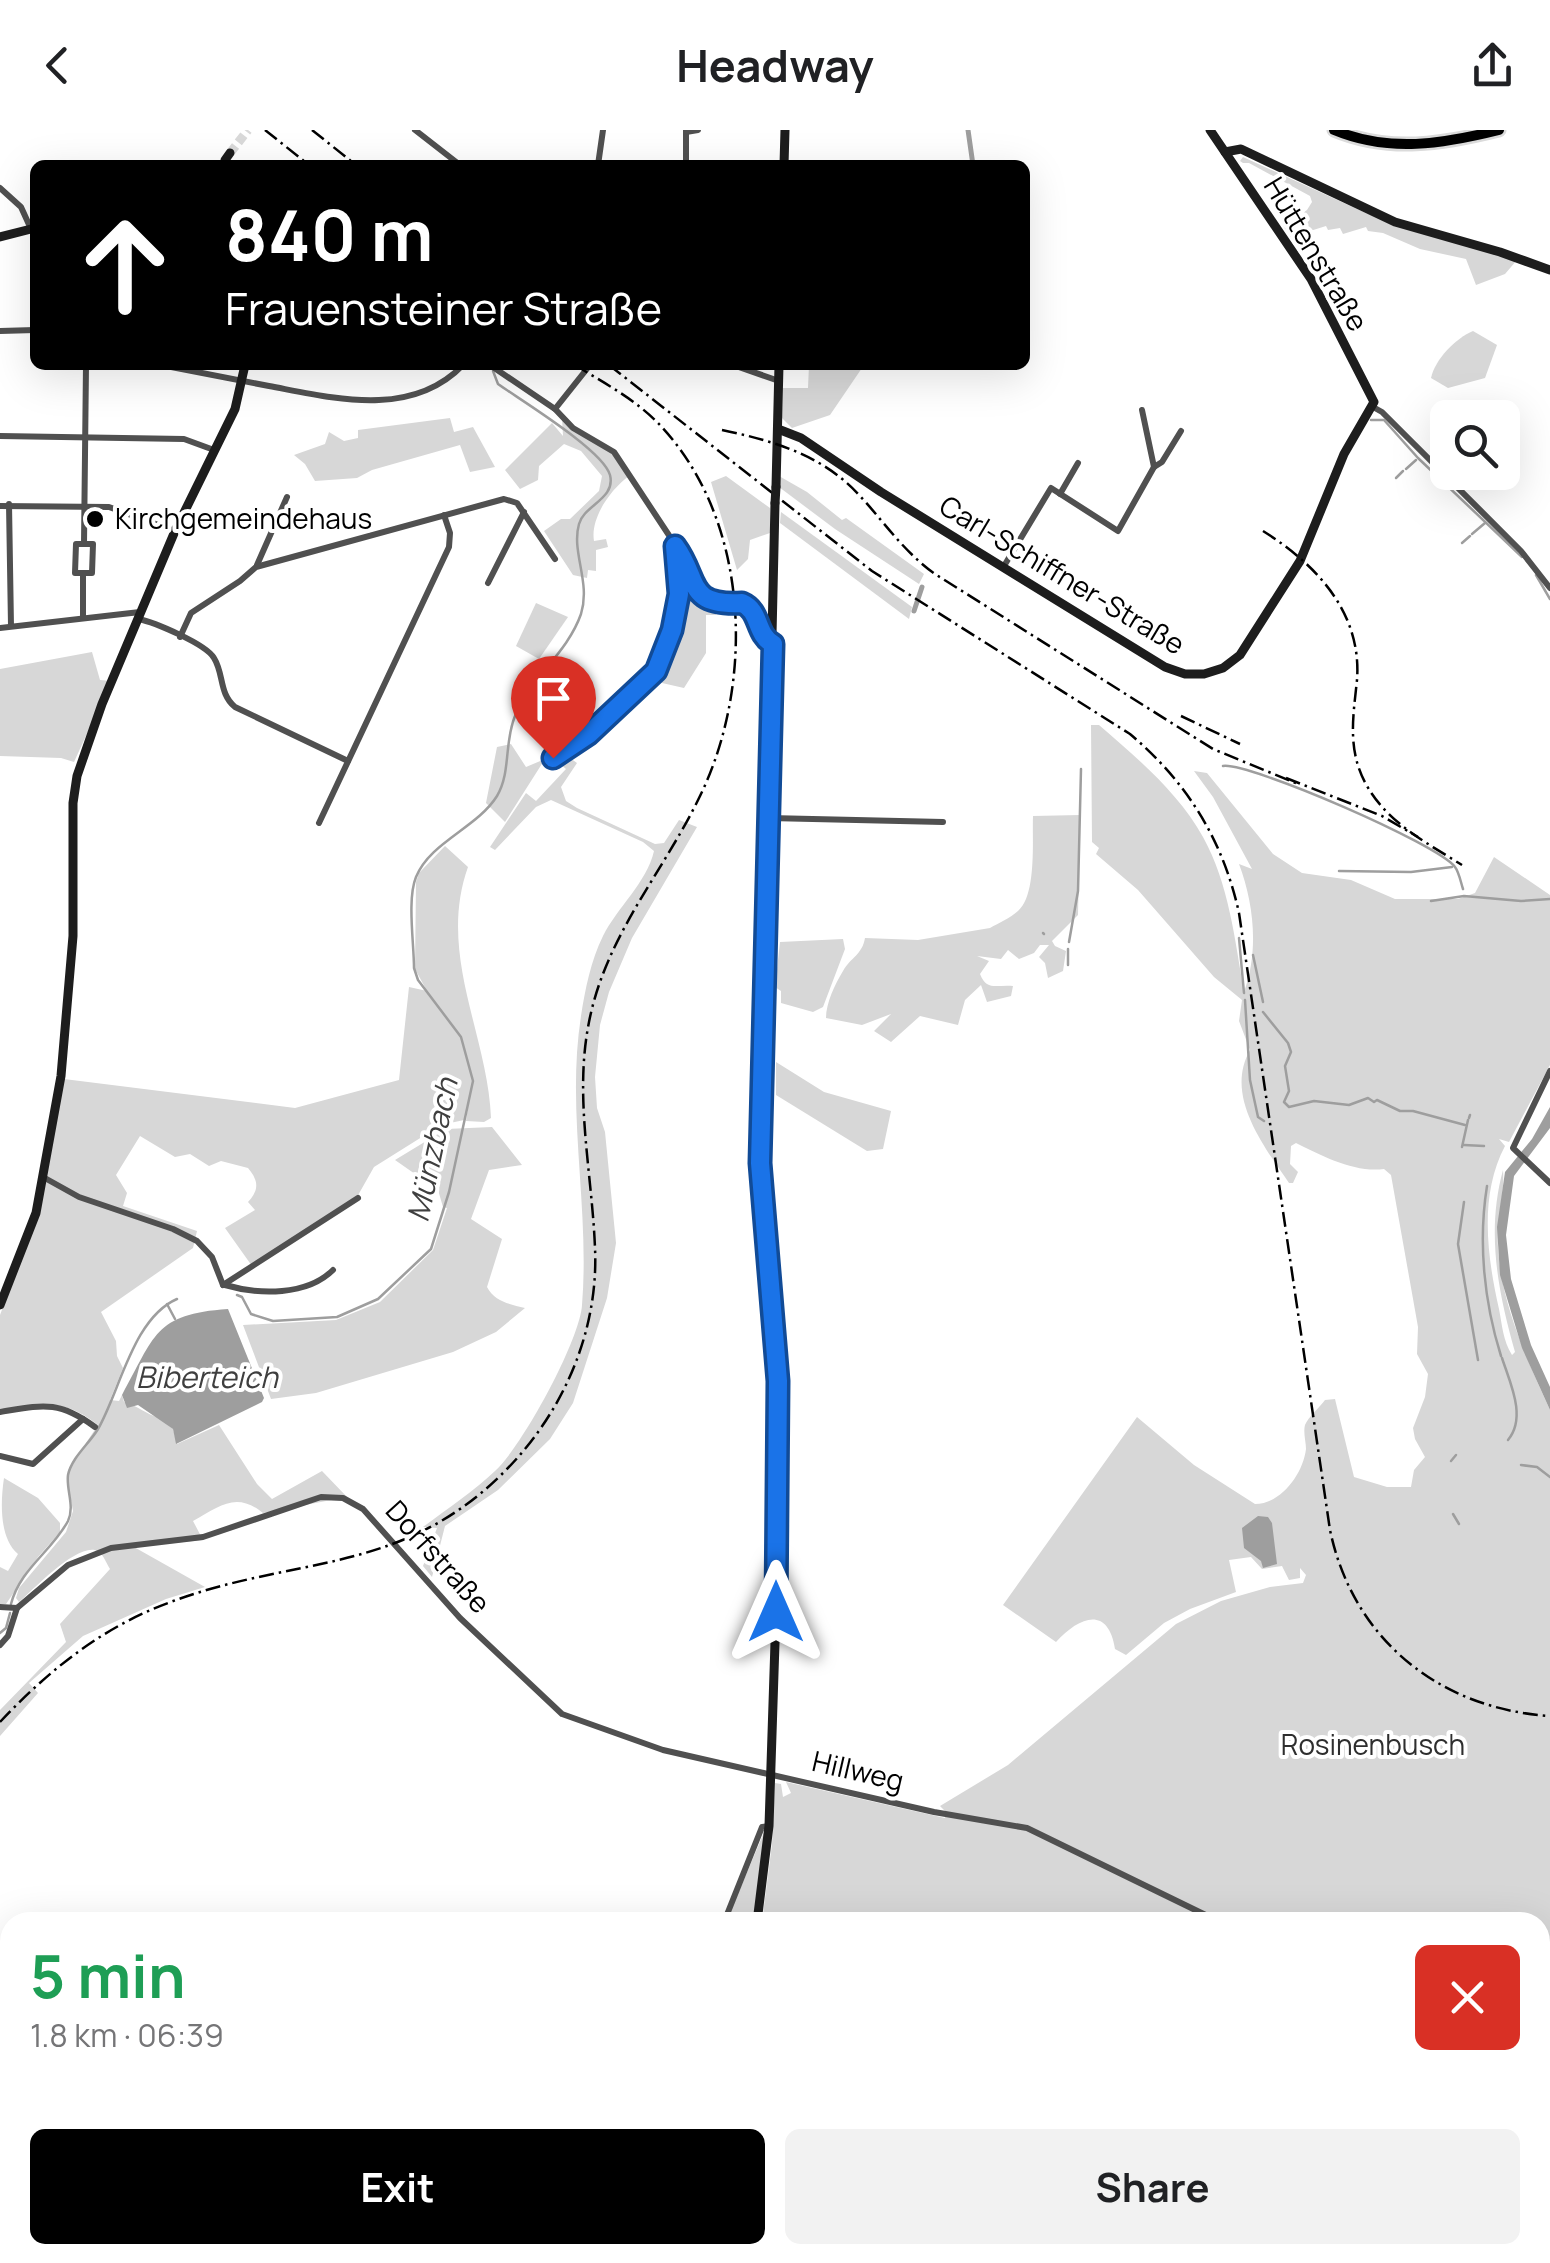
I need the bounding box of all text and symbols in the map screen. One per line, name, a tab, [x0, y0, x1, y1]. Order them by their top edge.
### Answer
text: Headway	[676, 34, 874, 96]
icon: back	[30, 38, 85, 93]
icon: share	[1465, 38, 1520, 93]
street label: Hüttenstraße	[1256, 169, 1378, 338]
text: 840 m	[225, 186, 433, 282]
icon: ahead	[60, 200, 190, 330]
text: Frauensteiner Straße	[225, 277, 662, 339]
map controls	[1430, 400, 1520, 490]
button: search	[1430, 400, 1520, 490]
street label: Carl-Schiffner-Straße	[933, 486, 1192, 663]
place label: Kirchgemeindehaus	[115, 499, 372, 537]
marker: Kirchgemeindehaus	[84, 508, 106, 530]
pin	[511, 656, 596, 759]
icon: arrive	[526, 671, 581, 726]
water label: Münzbach	[396, 1073, 467, 1225]
water label: Biberteich	[136, 1356, 279, 1397]
street label: Dorfstraße	[378, 1492, 500, 1621]
position arrow	[724, 1560, 828, 1664]
park label: Rosinenbusch	[1281, 1725, 1465, 1763]
street label: Hillweg	[809, 1741, 908, 1799]
text: 5 min	[30, 1934, 185, 2016]
button: close	[1415, 1945, 1520, 2050]
text: 1.8 km · 06:39	[30, 2013, 224, 2057]
button: Exit	[30, 2129, 765, 2244]
button: Share	[785, 2129, 1520, 2244]

